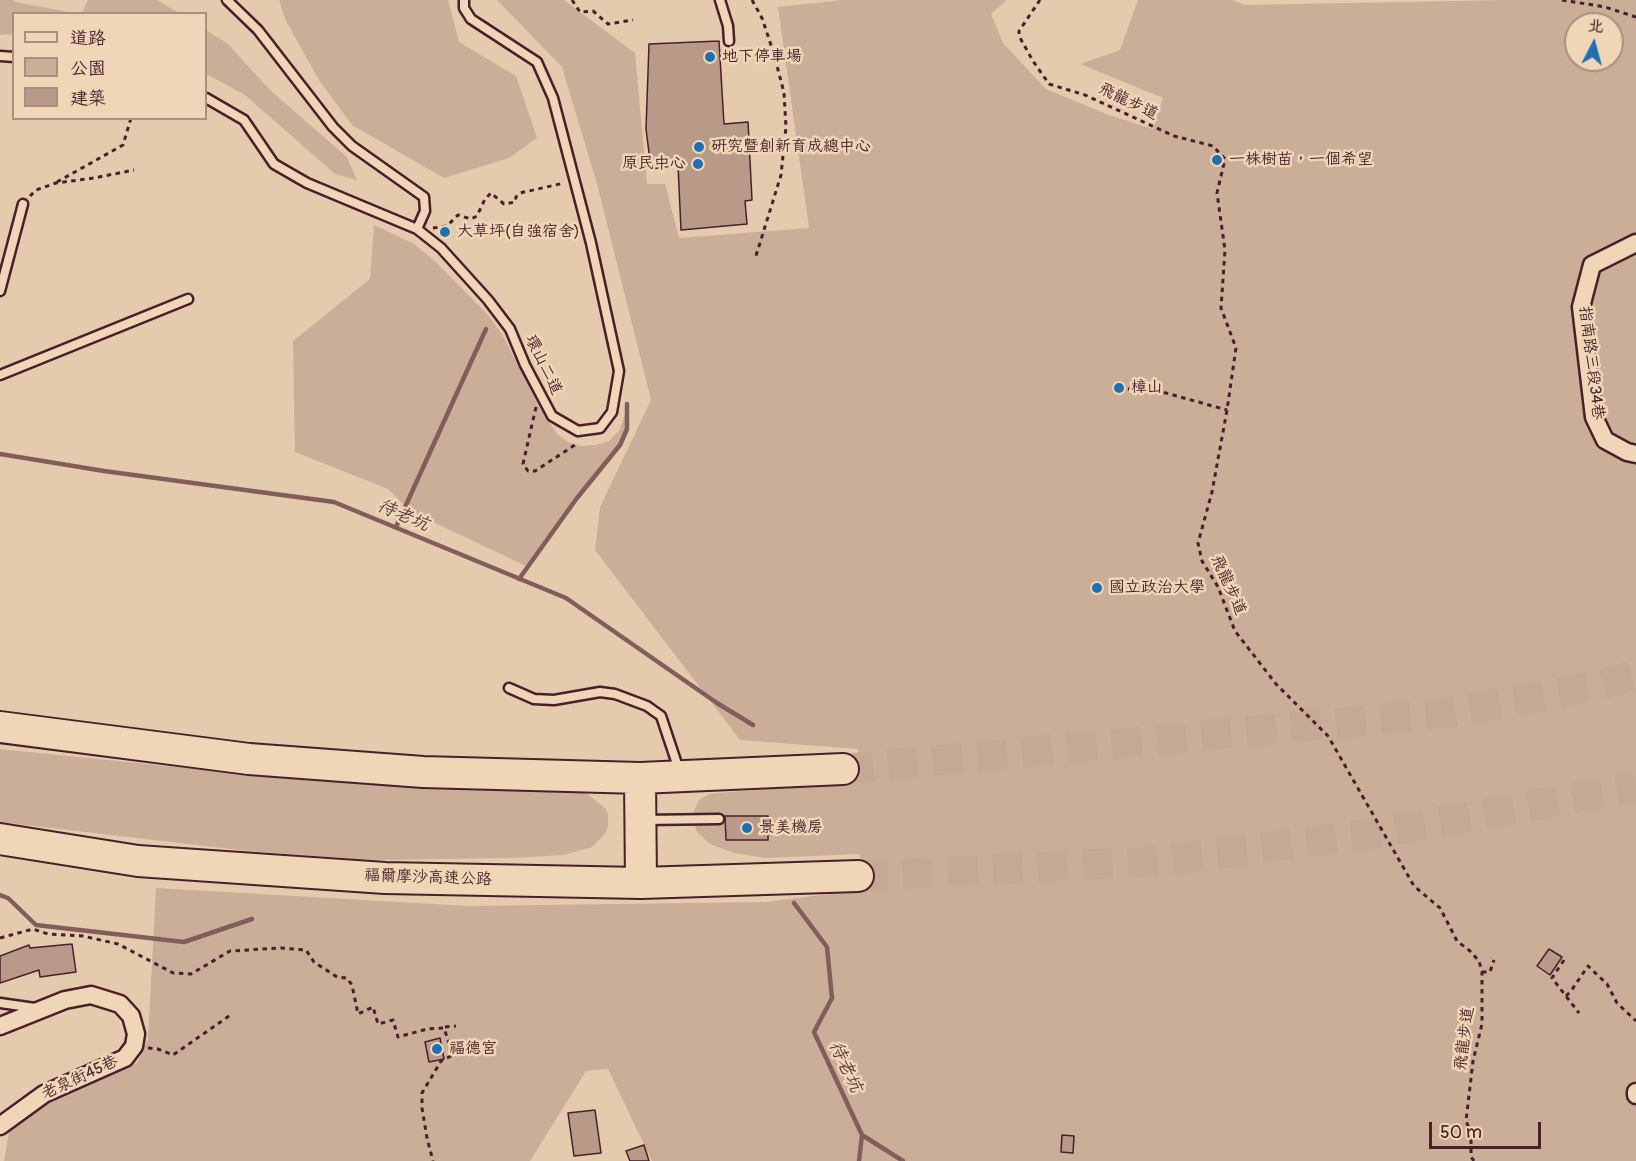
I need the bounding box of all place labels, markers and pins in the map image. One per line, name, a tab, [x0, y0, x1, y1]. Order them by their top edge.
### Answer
place label: 地下停車場	[722, 47, 802, 67]
marker: 地下停車場	[703, 50, 717, 64]
place label: 研究暨創新育成總中心	[711, 137, 871, 157]
marker: 研究暨創新育成總中心	[692, 140, 706, 154]
place label: 一株樹苗，一個希望	[1229, 150, 1373, 170]
marker: 一株樹苗，一個希望	[1210, 153, 1224, 167]
place label: 原民中心	[622, 154, 686, 174]
marker: 原民中心	[691, 157, 705, 171]
place label: 大草坪(自強宿舍)	[457, 222, 580, 242]
marker: 大草坪(自強宿舍)	[438, 225, 452, 239]
place label: 樟山	[1131, 378, 1163, 398]
marker: 樟山	[1112, 381, 1126, 395]
place label: 國立政治大學	[1109, 578, 1205, 598]
marker: 國立政治大學	[1090, 581, 1104, 595]
place label: 景美機房	[759, 818, 823, 838]
marker: 景美機房	[740, 821, 754, 835]
place label: 福德宮	[449, 1039, 497, 1059]
marker: 福德宮	[430, 1042, 444, 1056]

